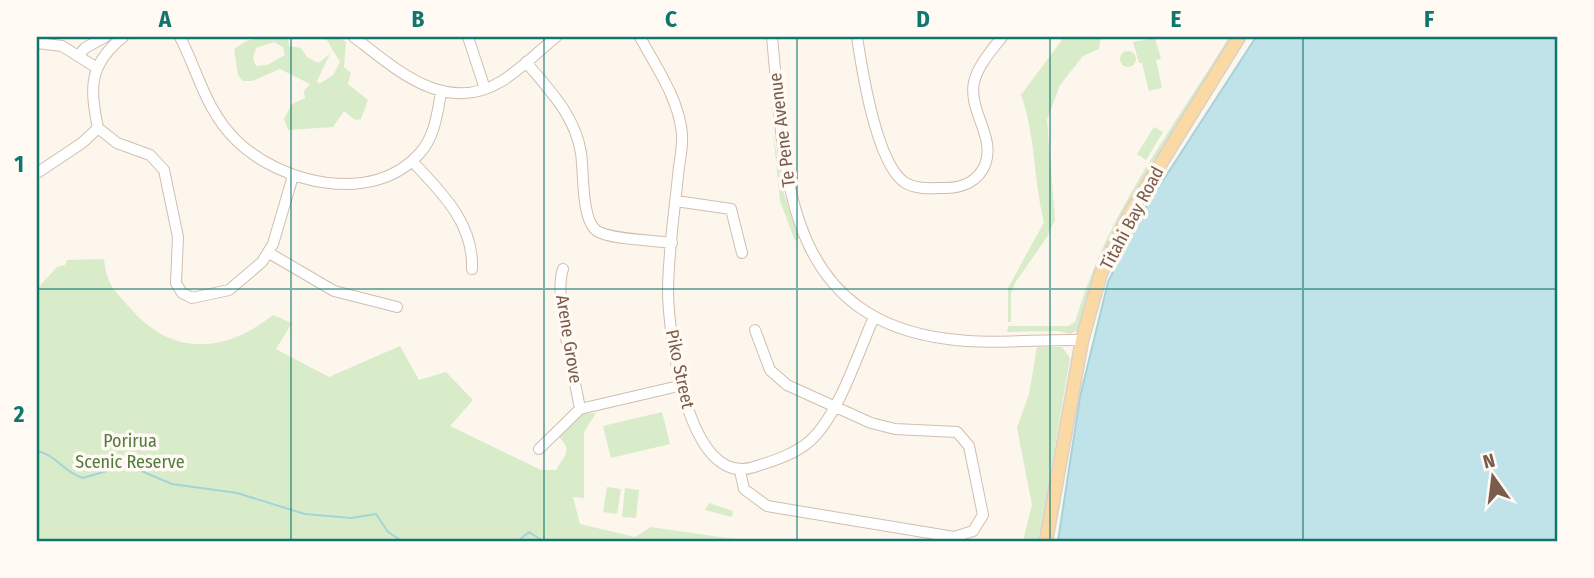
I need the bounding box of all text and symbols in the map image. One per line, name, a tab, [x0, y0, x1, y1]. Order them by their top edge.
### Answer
text: A	[158, 5, 172, 33]
text: B	[412, 5, 425, 33]
text: C	[665, 5, 677, 33]
text: D	[916, 5, 930, 33]
text: E	[1171, 5, 1182, 33]
text: F	[1424, 5, 1434, 33]
street label: Te Pene Avenue	[764, 72, 800, 188]
text: 1	[14, 150, 24, 178]
street label: Titahi Bay Road	[1096, 163, 1168, 273]
street label: Arene Grove	[551, 293, 587, 385]
street label: Piko Street	[661, 328, 699, 411]
text: 2	[13, 400, 25, 428]
park label: Porirua Scenic Reserve	[75, 430, 185, 473]
north arrow	[1458, 442, 1528, 512]
text: N	[1481, 448, 1497, 474]

